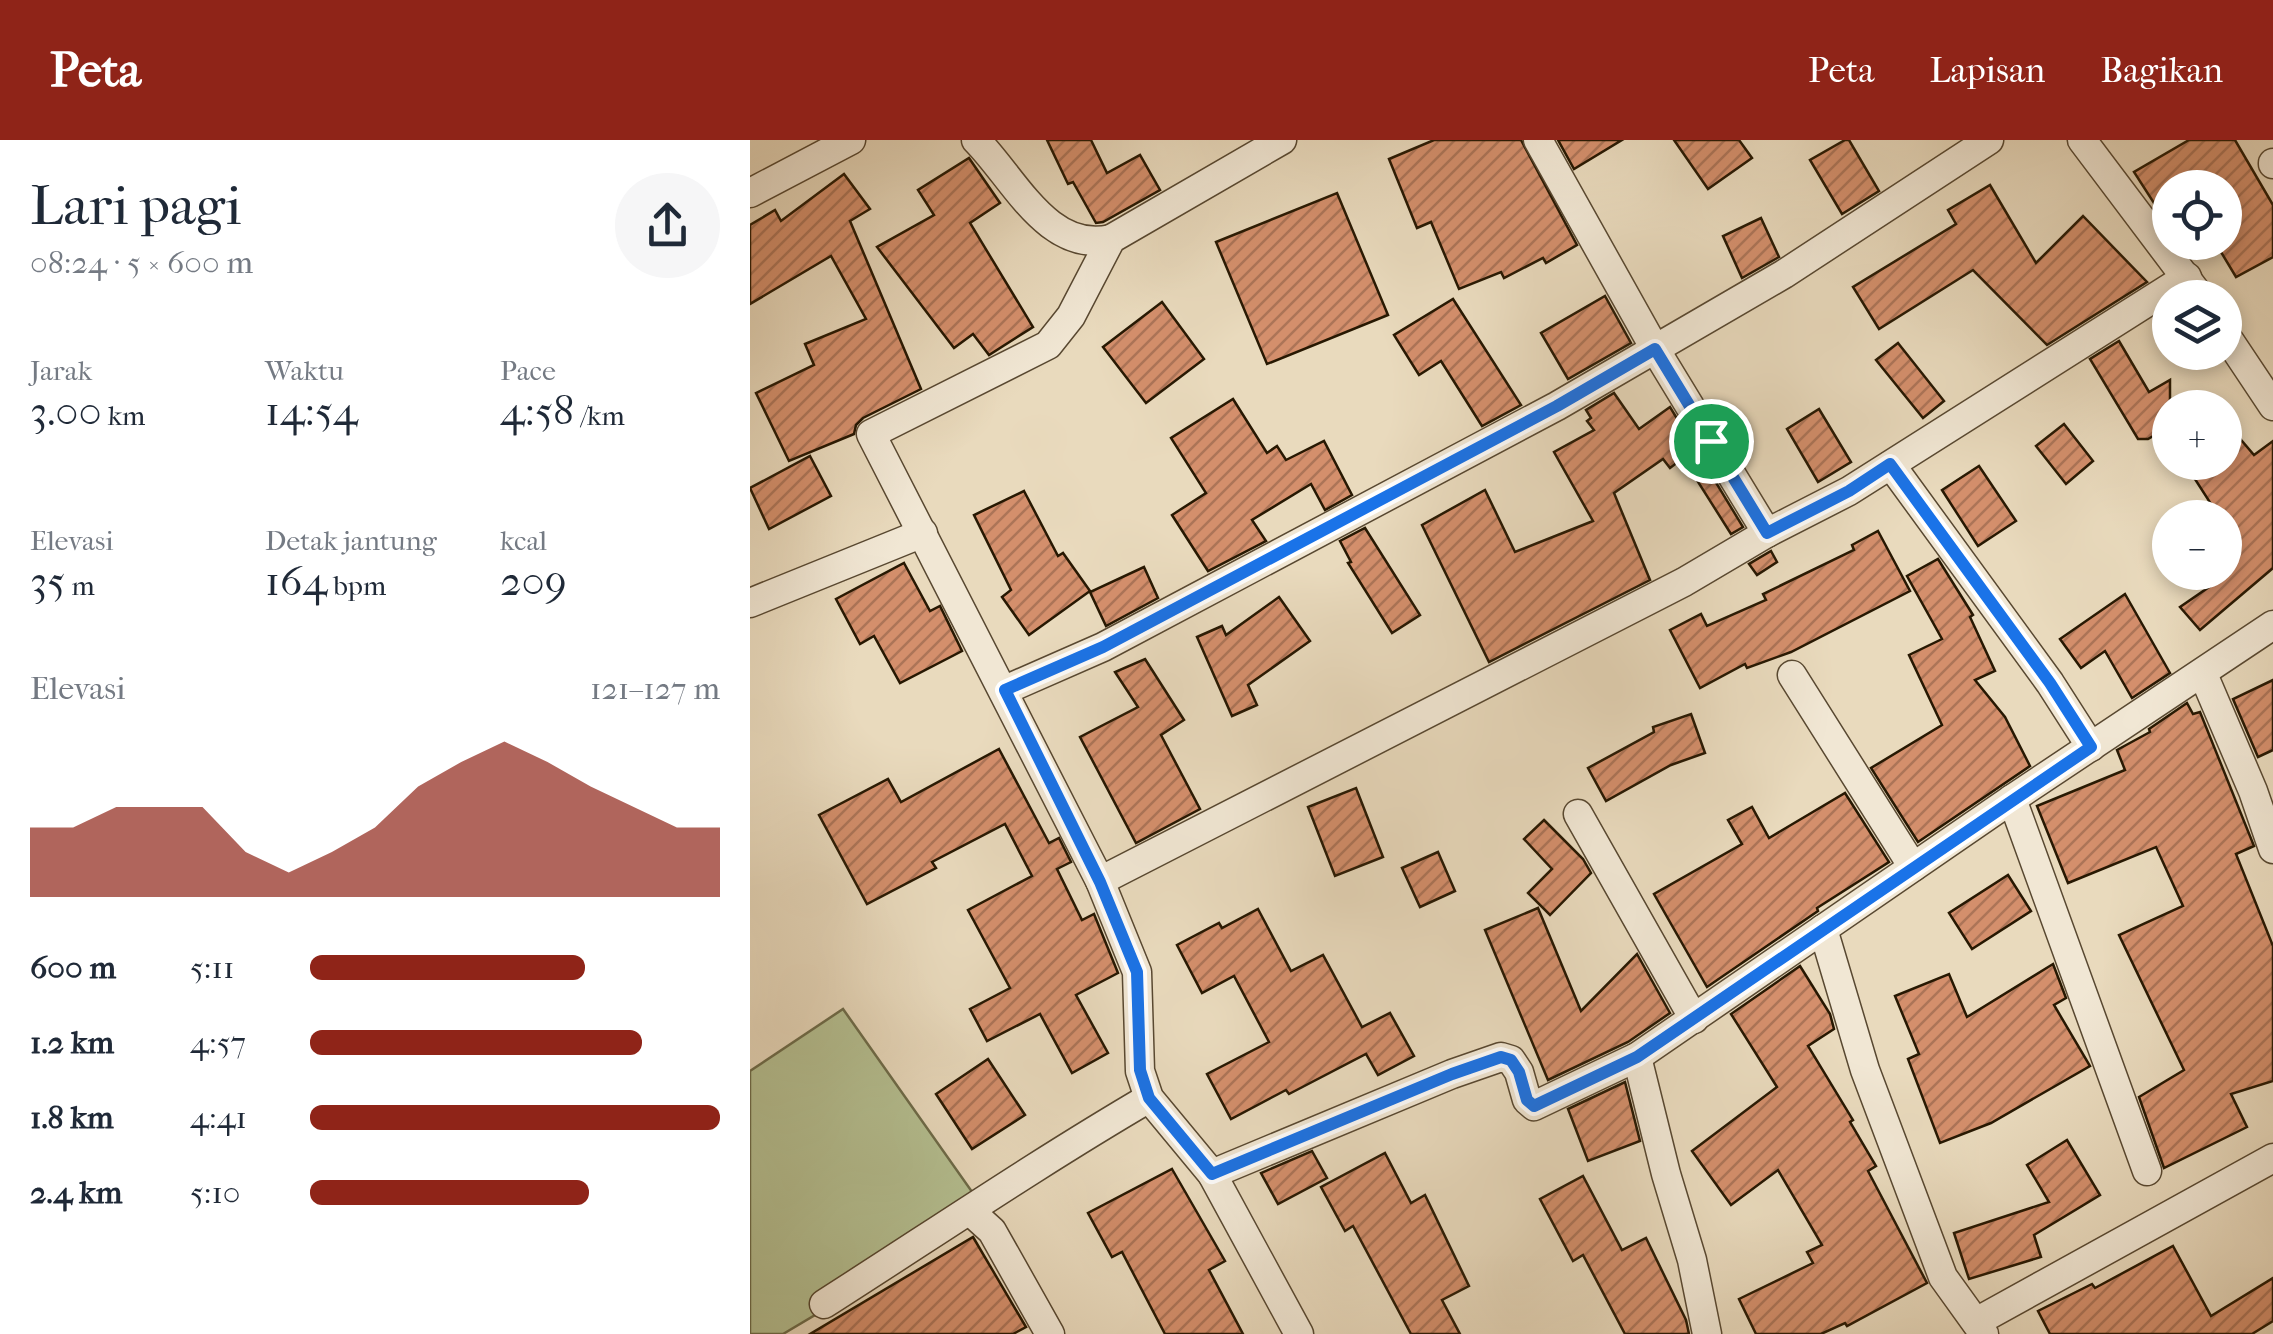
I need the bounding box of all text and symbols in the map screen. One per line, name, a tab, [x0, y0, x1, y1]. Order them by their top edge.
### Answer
text: Peta	[50, 42, 141, 98]
text: Peta	[1808, 50, 1874, 91]
text: Lapisan	[1929, 50, 2045, 91]
text: Bagikan	[2100, 50, 2223, 91]
map controls	[2152, 170, 2242, 590]
button: locate	[2152, 170, 2242, 260]
button: share	[615, 173, 720, 278]
text: Lari pagi	[30, 174, 241, 238]
text: 08:24 · 5 × 600 m	[30, 244, 253, 281]
button: layers	[2152, 280, 2242, 370]
text: Jarak	[30, 354, 92, 387]
text: Waktu	[265, 354, 344, 387]
text: Pace	[500, 354, 556, 387]
text: 3.00	[30, 387, 102, 436]
text: 14:54	[265, 387, 358, 436]
text: 4:58	[500, 387, 574, 436]
button: +	[2152, 390, 2242, 480]
text: km	[102, 399, 145, 432]
text: /km	[574, 399, 625, 432]
pin	[1669, 399, 1754, 484]
icon: arrive	[1684, 414, 1739, 469]
button: −	[2152, 500, 2242, 590]
text: Elevasi	[30, 524, 114, 557]
text: Detak jantung	[265, 524, 437, 557]
text: kcal	[500, 524, 547, 557]
text: 35	[30, 557, 65, 606]
text: 164	[265, 557, 327, 606]
text: 209	[500, 557, 567, 606]
text: m	[65, 569, 95, 602]
text: bpm	[327, 569, 386, 602]
text: Elevasi	[30, 670, 125, 707]
text: 121–127 m	[590, 670, 720, 707]
text: 600 m	[30, 949, 116, 986]
text: 5:11	[190, 949, 234, 986]
text: 1.2 km	[30, 1024, 114, 1061]
text: 4:57	[190, 1024, 246, 1061]
text: 1.8 km	[30, 1099, 114, 1136]
text: 4:41	[190, 1099, 247, 1136]
text: 2.4 km	[30, 1174, 122, 1211]
text: 5:10	[190, 1174, 240, 1211]

